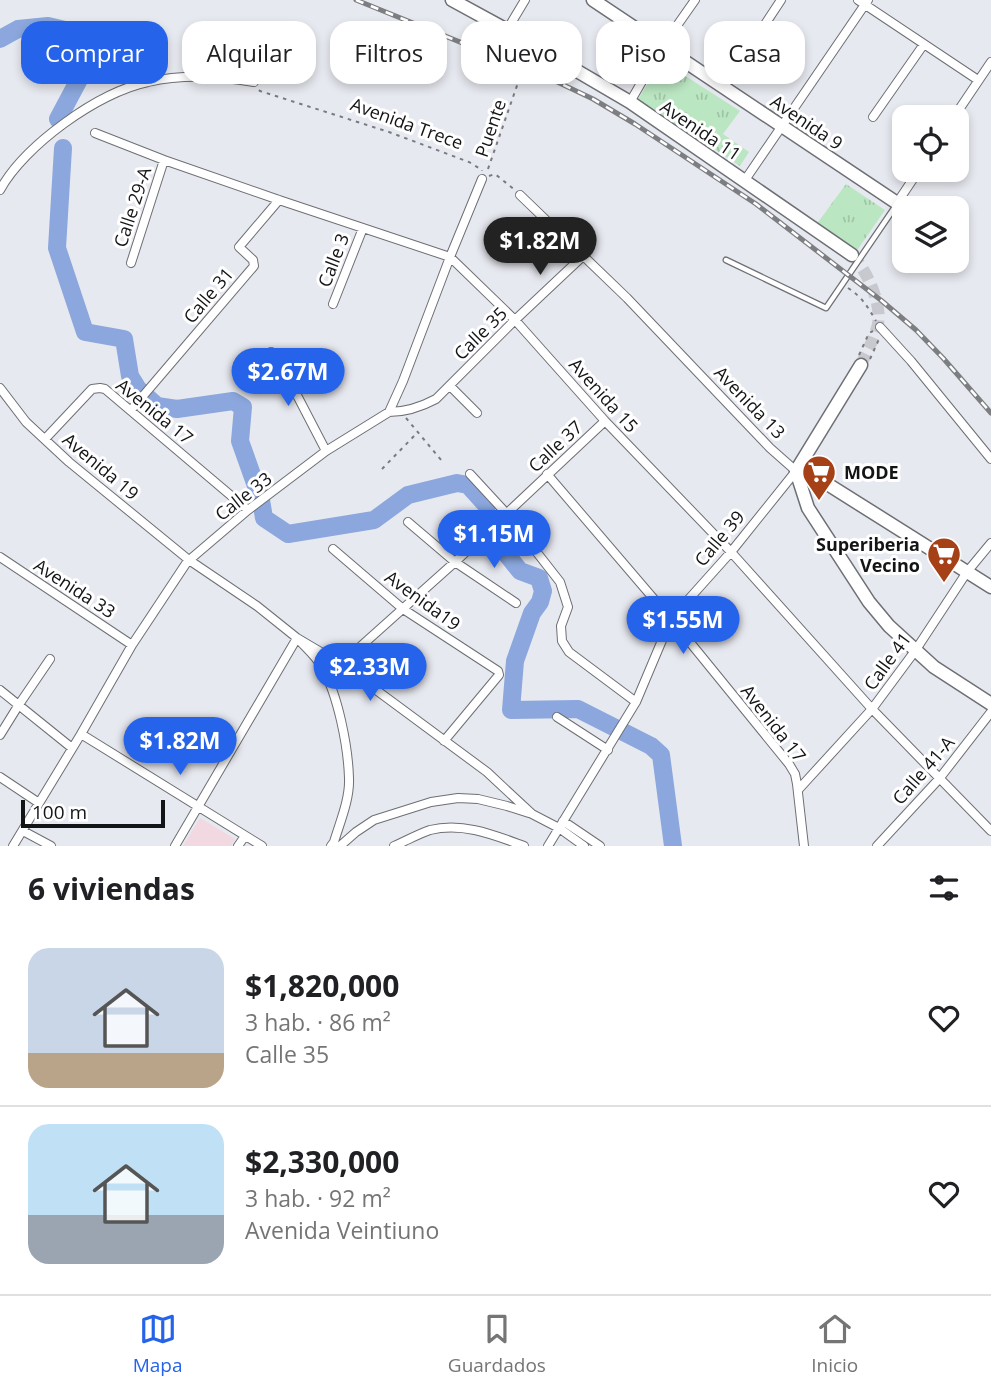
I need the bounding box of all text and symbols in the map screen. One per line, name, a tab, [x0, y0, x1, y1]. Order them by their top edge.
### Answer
chip: Comprar	[21, 21, 168, 84]
chip: Alquilar	[182, 21, 316, 84]
chip: Filtros	[330, 21, 447, 84]
chip: Nuevo	[461, 21, 582, 84]
chip: Piso	[596, 21, 690, 84]
chip: Casa	[704, 21, 805, 84]
street label: Avenida 9	[766, 89, 848, 155]
street label: Avenida Trece	[348, 92, 466, 154]
street label: Avenida 11	[656, 94, 746, 166]
street label: Puente	[469, 96, 511, 160]
map controls	[892, 105, 969, 273]
button: locate	[892, 105, 969, 182]
street label: Calle 29-A	[108, 163, 156, 250]
button: layers	[892, 196, 969, 273]
pin: $1.82M	[483, 218, 597, 277]
text: $1.82M	[500, 224, 580, 256]
street label: Calle 3	[312, 230, 354, 290]
street label: Calle 31	[178, 262, 238, 328]
street label: Calle 35	[448, 301, 512, 365]
pin: $2.67M	[231, 348, 345, 408]
street label: Avenida 15	[564, 353, 644, 437]
text: $2.67M	[248, 355, 328, 387]
street label: Avenida 13	[709, 360, 791, 444]
street label: Avenida 17	[112, 373, 198, 449]
street label: Calle 37	[523, 415, 587, 477]
street label: Avenida 19	[58, 427, 144, 505]
supermarket icon: MODE	[800, 453, 838, 502]
place label: MODE	[844, 460, 899, 484]
street label: Calle 33	[210, 466, 276, 526]
street label: Calle 39	[689, 505, 749, 571]
pin: $1.15M	[437, 510, 551, 570]
text: $1.15M	[454, 517, 534, 549]
place label: Superiberia Vecino	[816, 532, 920, 577]
supermarket icon: Superiberia Vecino	[925, 535, 963, 584]
street label: Avenida 33	[30, 553, 120, 623]
street label: Avenida19	[380, 565, 466, 635]
pin: $1.55M	[626, 596, 740, 656]
text: $1.55M	[643, 603, 723, 635]
street label: Calle 41	[858, 627, 916, 695]
pin: $2.33M	[313, 644, 427, 703]
text: $2.33M	[330, 650, 410, 682]
street label: Avenida 17	[736, 679, 812, 767]
pin: $1.82M	[123, 718, 237, 777]
text: $1.82M	[140, 724, 220, 756]
street label: Calle 41-A	[887, 730, 960, 809]
scale bar	[21, 797, 164, 829]
text: 100 m	[32, 799, 87, 825]
text: 6 viviendas	[28, 868, 195, 909]
icon: filters	[925, 869, 963, 907]
text: $1,820,000	[245, 965, 399, 1006]
icon: home	[84, 976, 168, 1060]
icon: heart	[925, 999, 963, 1037]
text: 3 hab. · 86 m²	[245, 1006, 391, 1038]
text: Calle 35	[245, 1038, 329, 1070]
text: $2,330,000	[245, 1141, 399, 1182]
icon: home	[84, 1152, 168, 1236]
icon: heart	[925, 1175, 963, 1213]
text: 3 hab. · 92 m²	[245, 1182, 391, 1214]
text: Avenida Veintiuno	[245, 1214, 439, 1246]
tab: Mapa	[133, 1310, 183, 1378]
tab: Guardados	[448, 1310, 546, 1378]
tab: Inicio	[811, 1310, 858, 1378]

